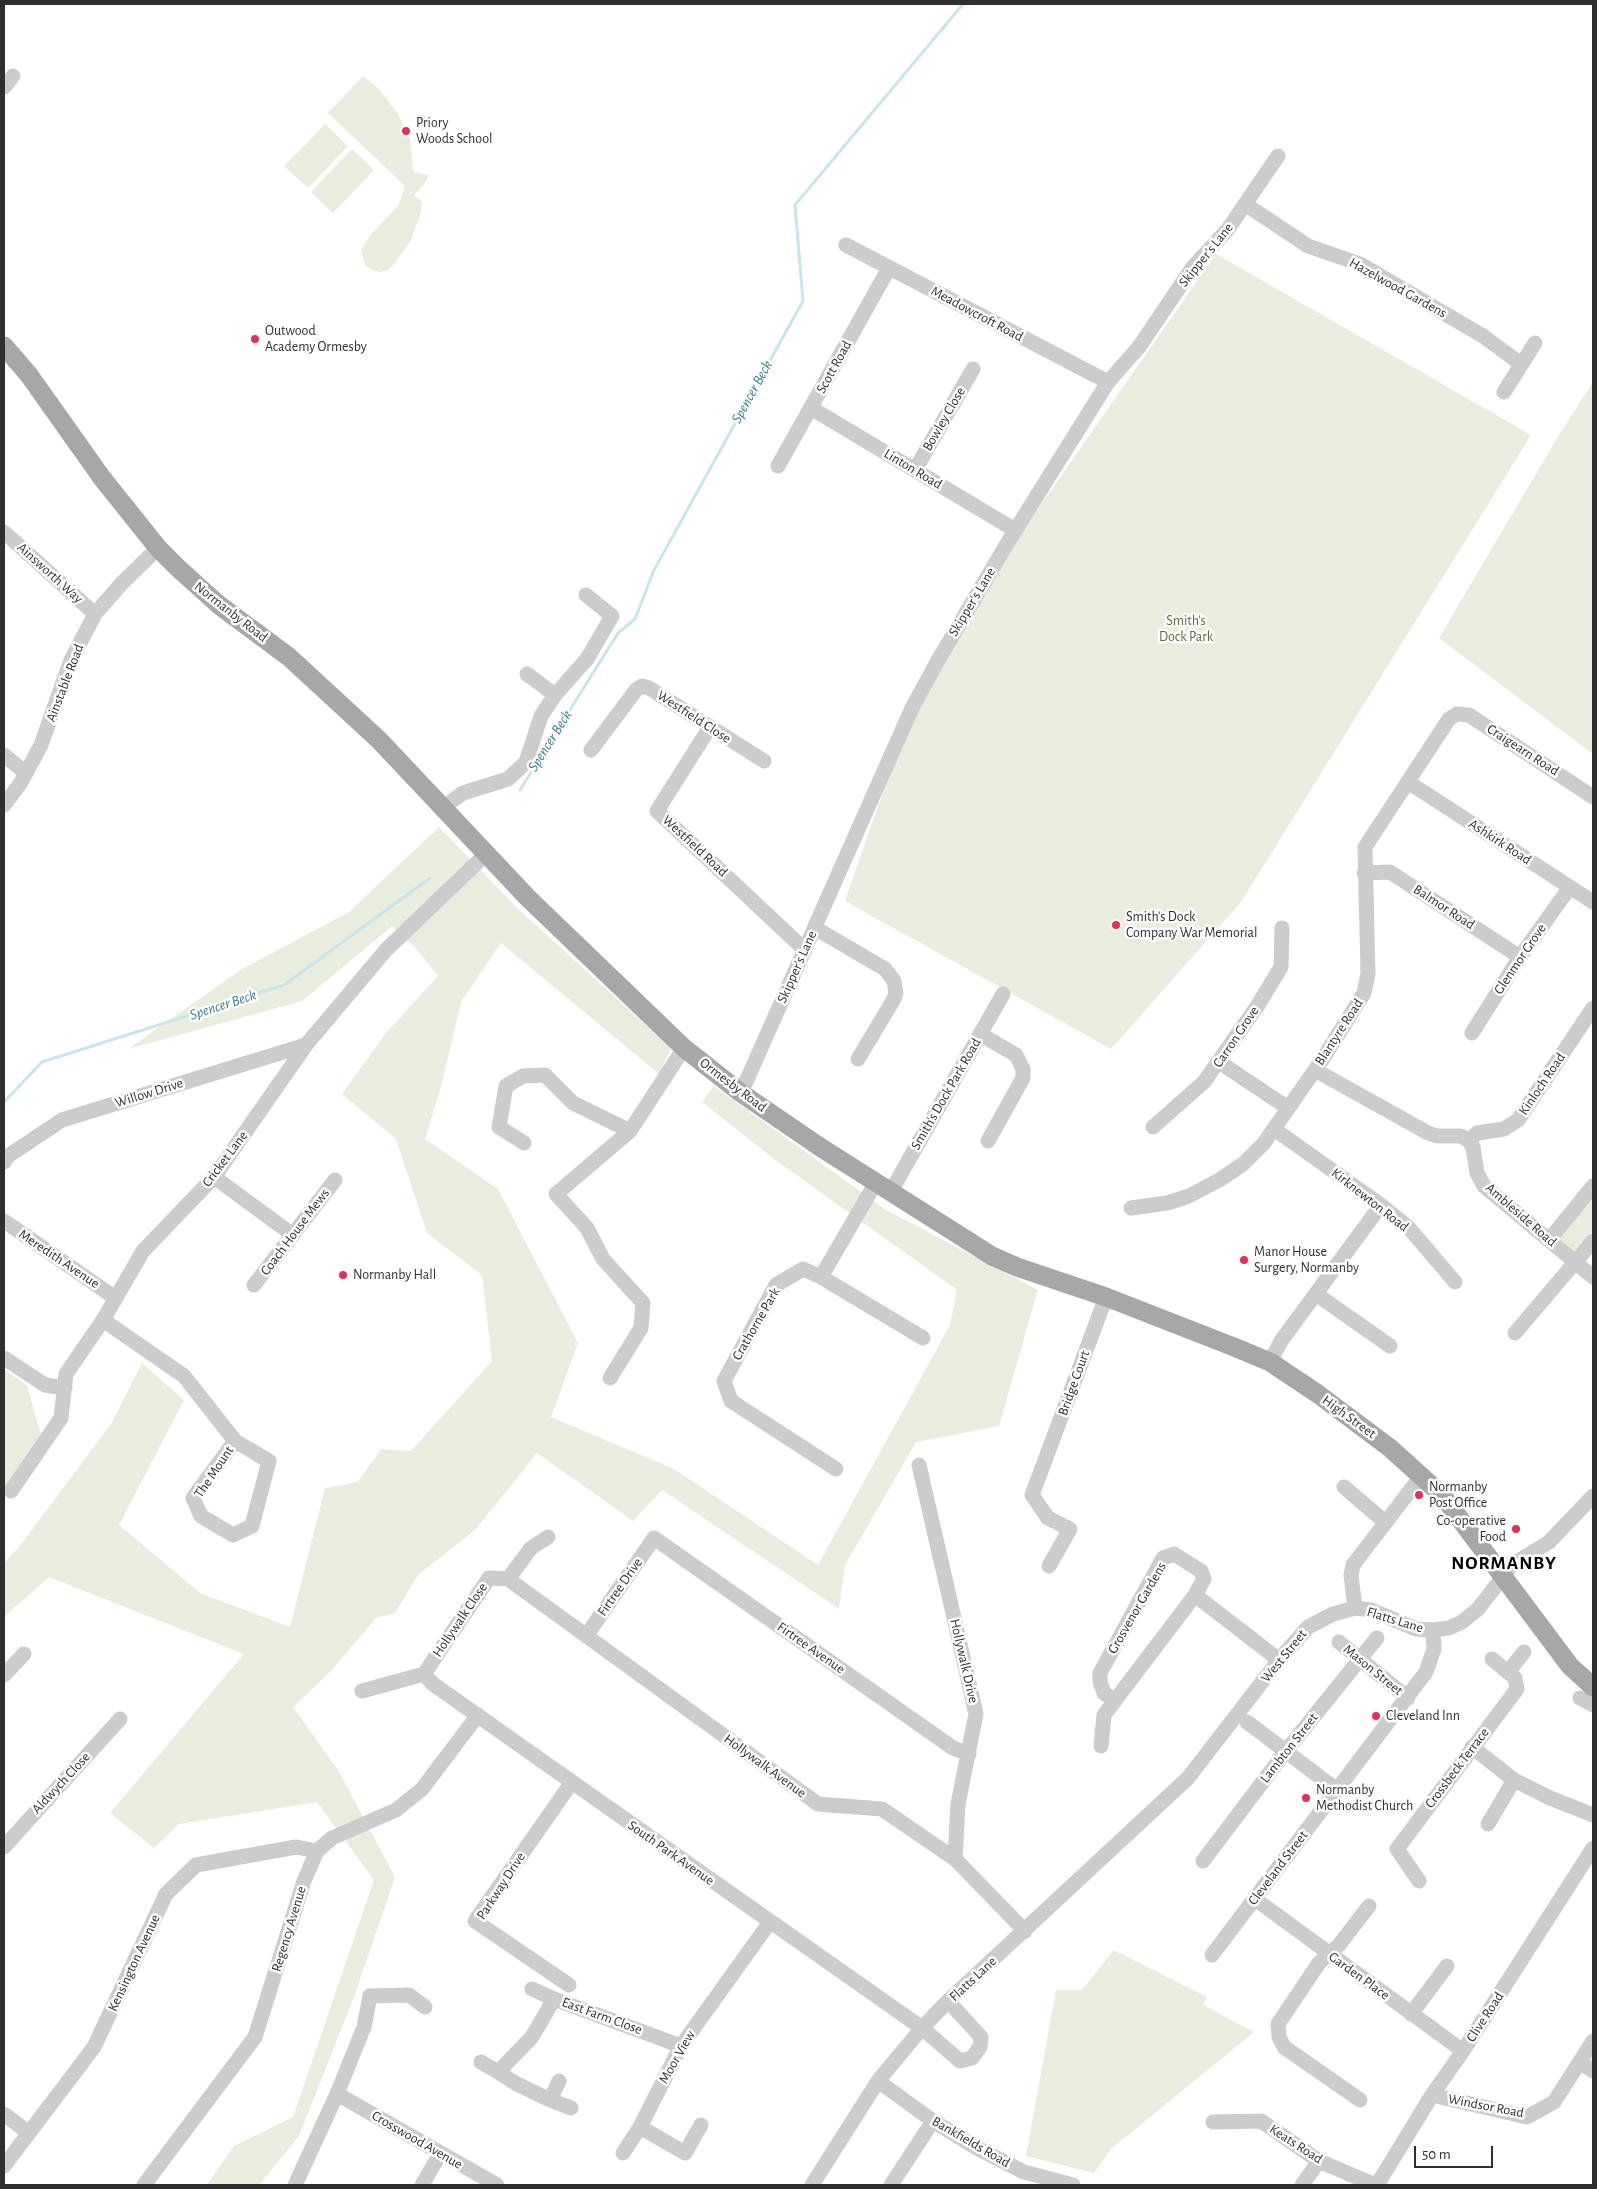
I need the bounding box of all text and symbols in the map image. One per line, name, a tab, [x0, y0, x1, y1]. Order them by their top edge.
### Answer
place label: Priory Woods School	[416, 115, 493, 148]
marker: Priory Woods School	[400, 125, 412, 137]
street label: Skipper's Lane	[1175, 220, 1237, 290]
street label: Hazelwood Gardens	[1346, 254, 1450, 322]
street label: Meadowcroft Road	[928, 283, 1026, 345]
place label: Outwood Academy Ormesby	[265, 323, 367, 356]
marker: Outwood Academy Ormesby	[249, 333, 261, 345]
street label: Scott Road	[813, 338, 855, 396]
water label: Spencer Beck	[727, 357, 777, 427]
street label: Bowley Close	[919, 384, 969, 454]
street label: Linton Road	[881, 445, 945, 493]
street label: Ainsworth Way	[14, 539, 86, 607]
street label: Skipper's Lane	[945, 565, 999, 639]
street label: Normanby Road	[191, 578, 271, 646]
park label: Smith's Dock Park	[1159, 613, 1213, 646]
street label: Ainstable Road	[42, 642, 88, 724]
street label: Westfield Close	[654, 687, 734, 747]
water label: Spencer Beck	[524, 707, 576, 775]
street label: Craigearn Road	[1484, 720, 1562, 780]
street label: Westfield Road	[659, 812, 731, 880]
street label: Ashkirk Road	[1465, 816, 1535, 868]
street label: Balmor Road	[1410, 881, 1478, 933]
place label: Smith's Dock Company War Memorial	[1126, 909, 1258, 942]
marker: Smith's Dock Company War Memorial	[1110, 919, 1122, 931]
street label: Glenmor Grove	[1490, 921, 1550, 997]
street label: Skipper's Lane	[774, 928, 820, 1006]
water label: Spencer Beck	[187, 986, 259, 1024]
street label: Blantyre Road	[1311, 996, 1367, 1068]
street label: Carron Grove	[1209, 1003, 1263, 1071]
street label: Smith's Dock Park Road	[907, 1035, 985, 1153]
street label: Kinloch Road	[1515, 1050, 1569, 1118]
street label: Ormesby Road	[696, 1054, 770, 1116]
street label: Willow Drive	[113, 1075, 185, 1111]
street label: Cricket Lane	[199, 1128, 251, 1190]
street label: Kirknewton Road	[1328, 1165, 1412, 1235]
street label: Ambleside Road	[1482, 1180, 1560, 1250]
street label: Coach House Mews	[257, 1185, 333, 1279]
street label: Meredith Avenue	[15, 1226, 103, 1292]
place label: Manor House Surgery, Normanby	[1254, 1244, 1359, 1276]
marker: Manor House Surgery, Normanby	[1238, 1254, 1250, 1266]
place label: Normanby Hall	[353, 1267, 436, 1283]
marker: Normanby Hall	[337, 1269, 349, 1281]
street label: Crathorne Park	[728, 1285, 784, 1363]
street label: Bridge Court	[1054, 1348, 1094, 1418]
street label: High Street	[1319, 1392, 1379, 1442]
street label: The Mount	[191, 1443, 237, 1501]
place label: Normanby Post Office	[1429, 1479, 1487, 1511]
marker: Normanby Post Office	[1413, 1489, 1425, 1501]
place label: Co-operative Food	[1437, 1513, 1506, 1545]
marker: Co-operative Food	[1510, 1523, 1522, 1535]
district label: NORMANBY	[1450, 1552, 1558, 1574]
street label: Firtree Drive	[594, 1555, 646, 1619]
street label: Grosvenor Gardens	[1104, 1559, 1170, 1657]
street label: Hollywalk Close	[429, 1580, 491, 1660]
street label: Flatts Lane	[1365, 1603, 1425, 1637]
street label: Hollywalk Drive	[946, 1617, 982, 1705]
street label: Firtree Avenue	[774, 1618, 848, 1678]
street label: West Street	[1258, 1626, 1310, 1686]
street label: Mason Street	[1340, 1641, 1406, 1699]
place label: Cleveland Inn	[1386, 1708, 1460, 1724]
street label: Lambton Street	[1257, 1710, 1321, 1786]
marker: Cleveland Inn	[1370, 1710, 1382, 1722]
street label: Crossbeck Terrace	[1421, 1725, 1493, 1811]
street label: Hollywalk Avenue	[721, 1730, 809, 1802]
street label: Aldwych Close	[28, 1749, 94, 1817]
place label: Normanby Methodist Church	[1316, 1782, 1413, 1814]
marker: Normanby Methodist Church	[1300, 1792, 1312, 1804]
street label: South Park Avenue	[625, 1817, 717, 1889]
street label: Cleveland Street	[1245, 1827, 1311, 1909]
street label: Parkway Drive	[473, 1849, 529, 1923]
street label: Regency Avenue	[268, 1884, 310, 1974]
street label: Kensington Avenue	[104, 1912, 164, 2014]
street label: Garden Place	[1325, 1948, 1393, 2004]
street label: Flatts Lane	[946, 1953, 1000, 2005]
street label: Clive Road	[1463, 1989, 1507, 2045]
street label: East Farm Close	[560, 1994, 644, 2038]
street label: Moor View	[655, 2028, 699, 2086]
street label: Windsor Road	[1447, 2090, 1525, 2122]
street label: Crosswood Avenue	[369, 2107, 465, 2173]
street label: Bankfields Road	[929, 2113, 1013, 2171]
street label: Keats Road	[1266, 2121, 1326, 2167]
scale bar	[1417, 2136, 1496, 2168]
text: 50 m	[1422, 2147, 1451, 2162]

